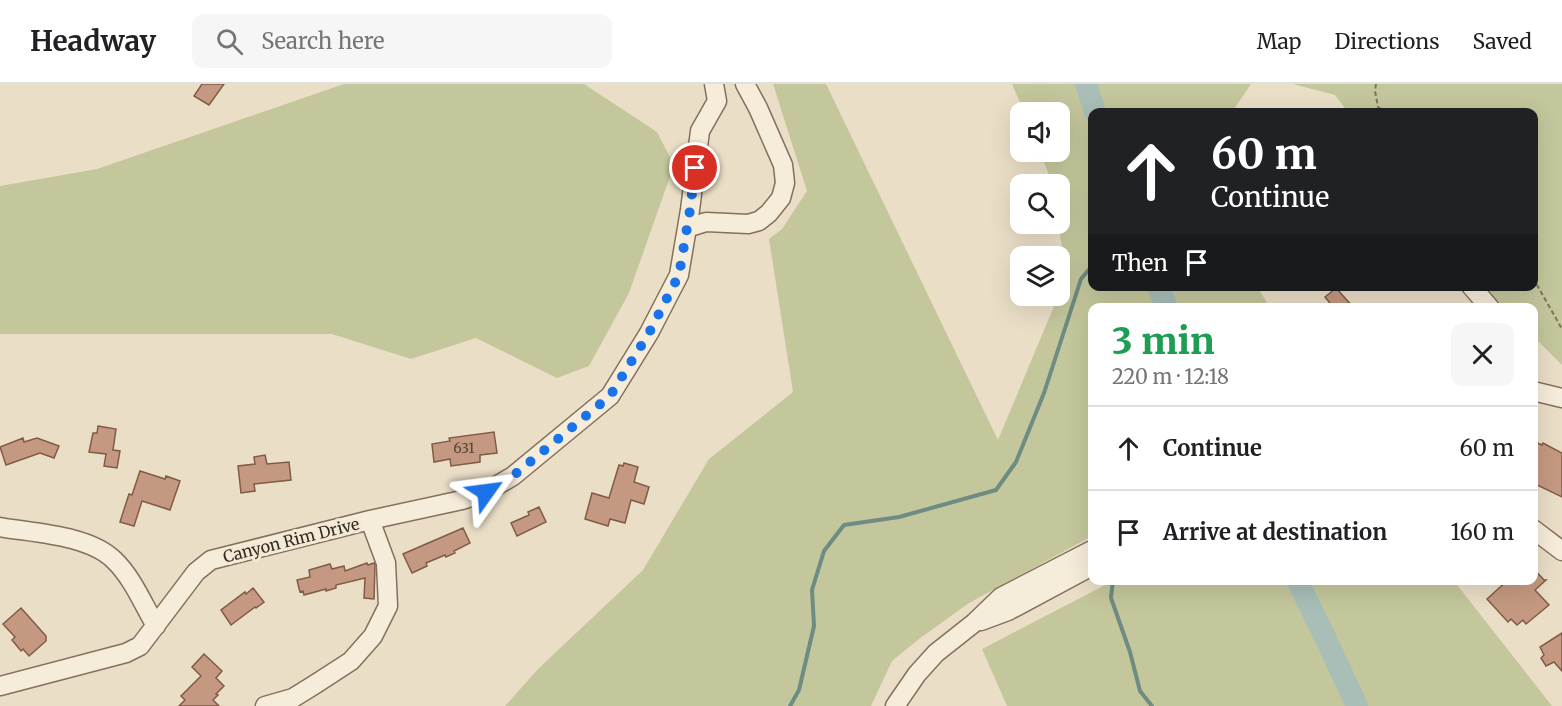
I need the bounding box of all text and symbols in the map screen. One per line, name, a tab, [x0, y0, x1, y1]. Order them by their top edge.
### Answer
search box	[192, 14, 612, 68]
text: Headway	[30, 23, 156, 59]
icon: search	[213, 25, 246, 58]
text: Search here	[261, 27, 385, 55]
text: Map	[1257, 28, 1301, 55]
text: Directions	[1334, 28, 1439, 55]
text: Saved	[1472, 28, 1532, 55]
map controls	[1010, 102, 1070, 306]
button: sound	[1010, 102, 1070, 162]
text: 60 m	[1211, 128, 1317, 180]
icon: ahead	[1112, 132, 1190, 210]
pin	[669, 142, 720, 193]
icon: arrive	[678, 151, 711, 184]
button: search	[1010, 174, 1070, 234]
text: Continue	[1211, 180, 1329, 214]
button: layers	[1010, 246, 1070, 306]
icon: arrive	[1180, 246, 1213, 279]
text: Then	[1112, 249, 1168, 277]
text: 3 min	[1112, 319, 1215, 364]
button: close	[1451, 323, 1514, 386]
text: 220 m · 12:18	[1112, 364, 1229, 389]
icon: ahead	[1112, 432, 1145, 465]
text: Continue	[1163, 434, 1262, 462]
text: 60 m	[1460, 434, 1514, 462]
house number: 631	[453, 439, 475, 457]
position arrow	[454, 460, 518, 524]
street label: Canyon Rim Drive	[221, 513, 361, 567]
icon: arrive	[1112, 516, 1145, 549]
text: Arrive at destination	[1163, 518, 1387, 546]
text: 160 m	[1450, 518, 1514, 546]

